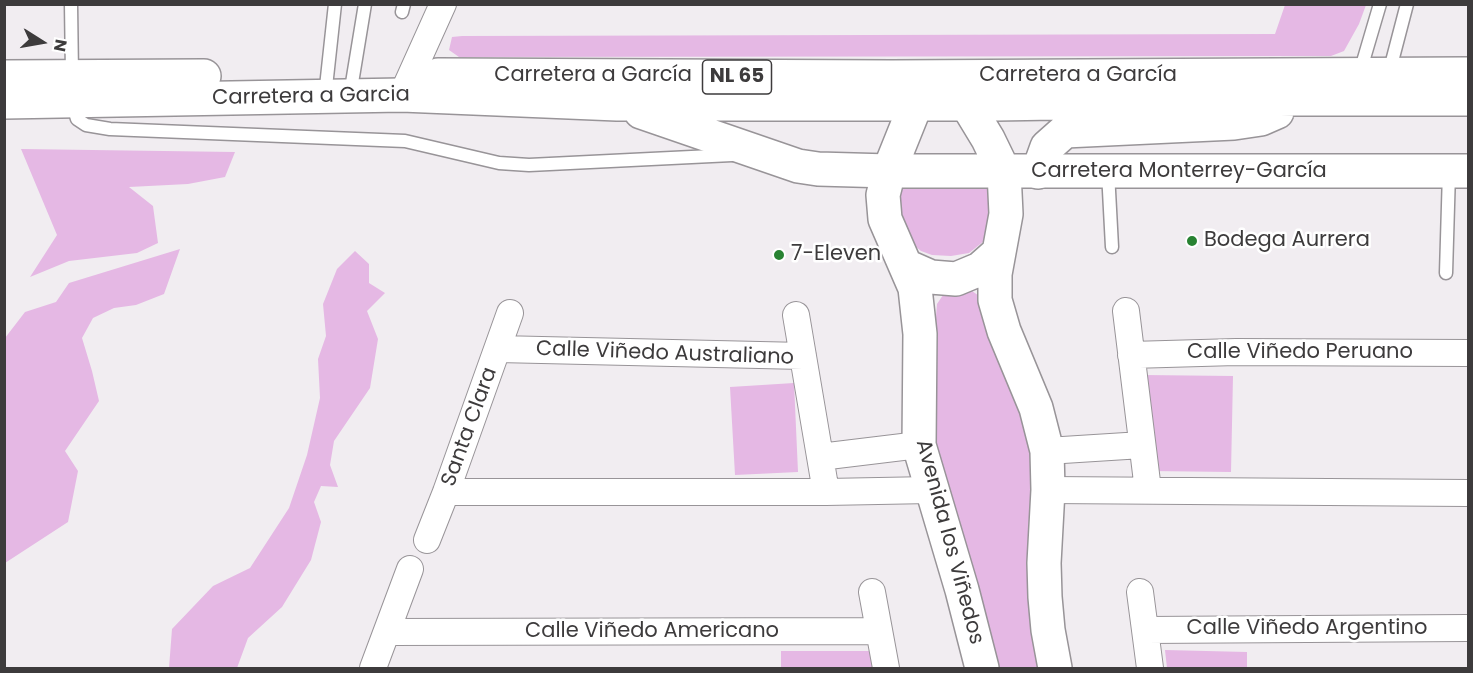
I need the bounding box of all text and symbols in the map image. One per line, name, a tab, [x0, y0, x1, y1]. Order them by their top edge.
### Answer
north arrow	[12, 12, 72, 72]
text: N	[48, 37, 73, 54]
road number: NL 65	[702, 60, 771, 94]
street label: Carretera a García	[494, 63, 692, 89]
street label: Carretera a García	[979, 63, 1177, 89]
street label: Carretera a Garcia	[212, 83, 410, 111]
street label: Carretera Monterrey-García	[1031, 159, 1327, 185]
place label: Bodega Aurrera	[1204, 228, 1370, 254]
marker: Bodega Aurrera	[1185, 234, 1199, 248]
place label: 7-Eleven	[791, 242, 881, 268]
marker: 7-Eleven	[772, 248, 786, 262]
street label: Calle Viñedo Australiano	[536, 337, 794, 371]
street label: Calle Viñedo Peruano	[1187, 340, 1413, 366]
street label: Santa Clara	[437, 364, 503, 490]
street label: Avenida los Viñedos	[910, 437, 988, 647]
street label: Calle Viñedo Argentino	[1187, 616, 1427, 642]
street label: Calle Viñedo Americano	[525, 619, 779, 645]

